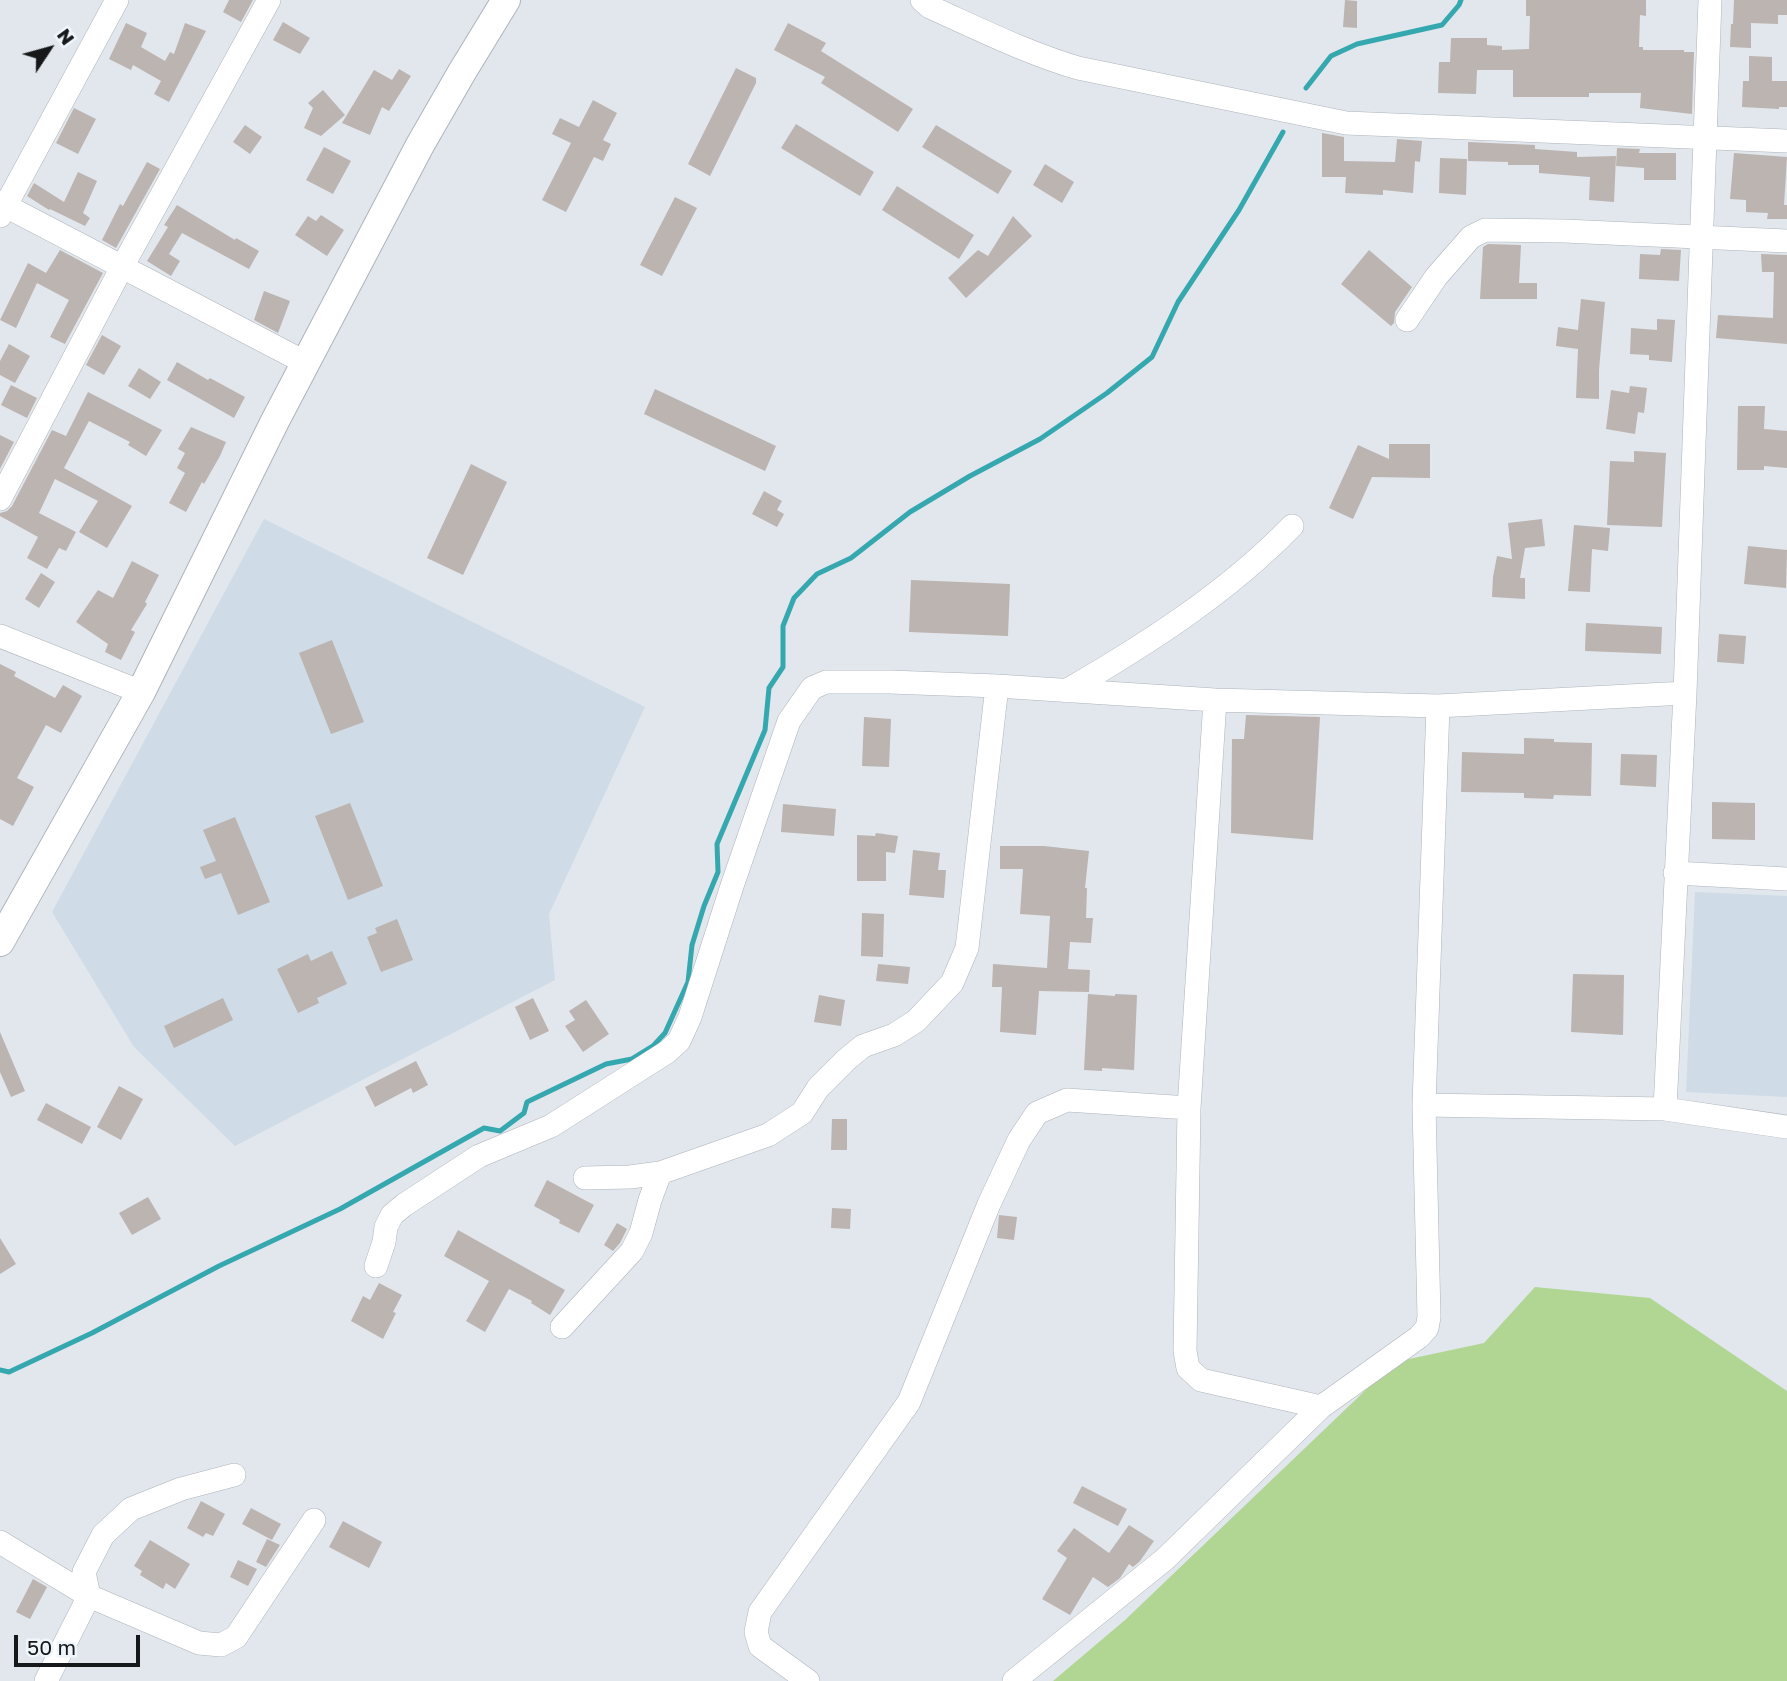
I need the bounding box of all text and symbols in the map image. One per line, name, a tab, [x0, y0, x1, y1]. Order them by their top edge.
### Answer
north arrow	[14, 14, 84, 84]
text: N	[53, 24, 80, 49]
scale bar	[18, 1622, 144, 1666]
text: 50 m	[27, 1634, 76, 1660]

